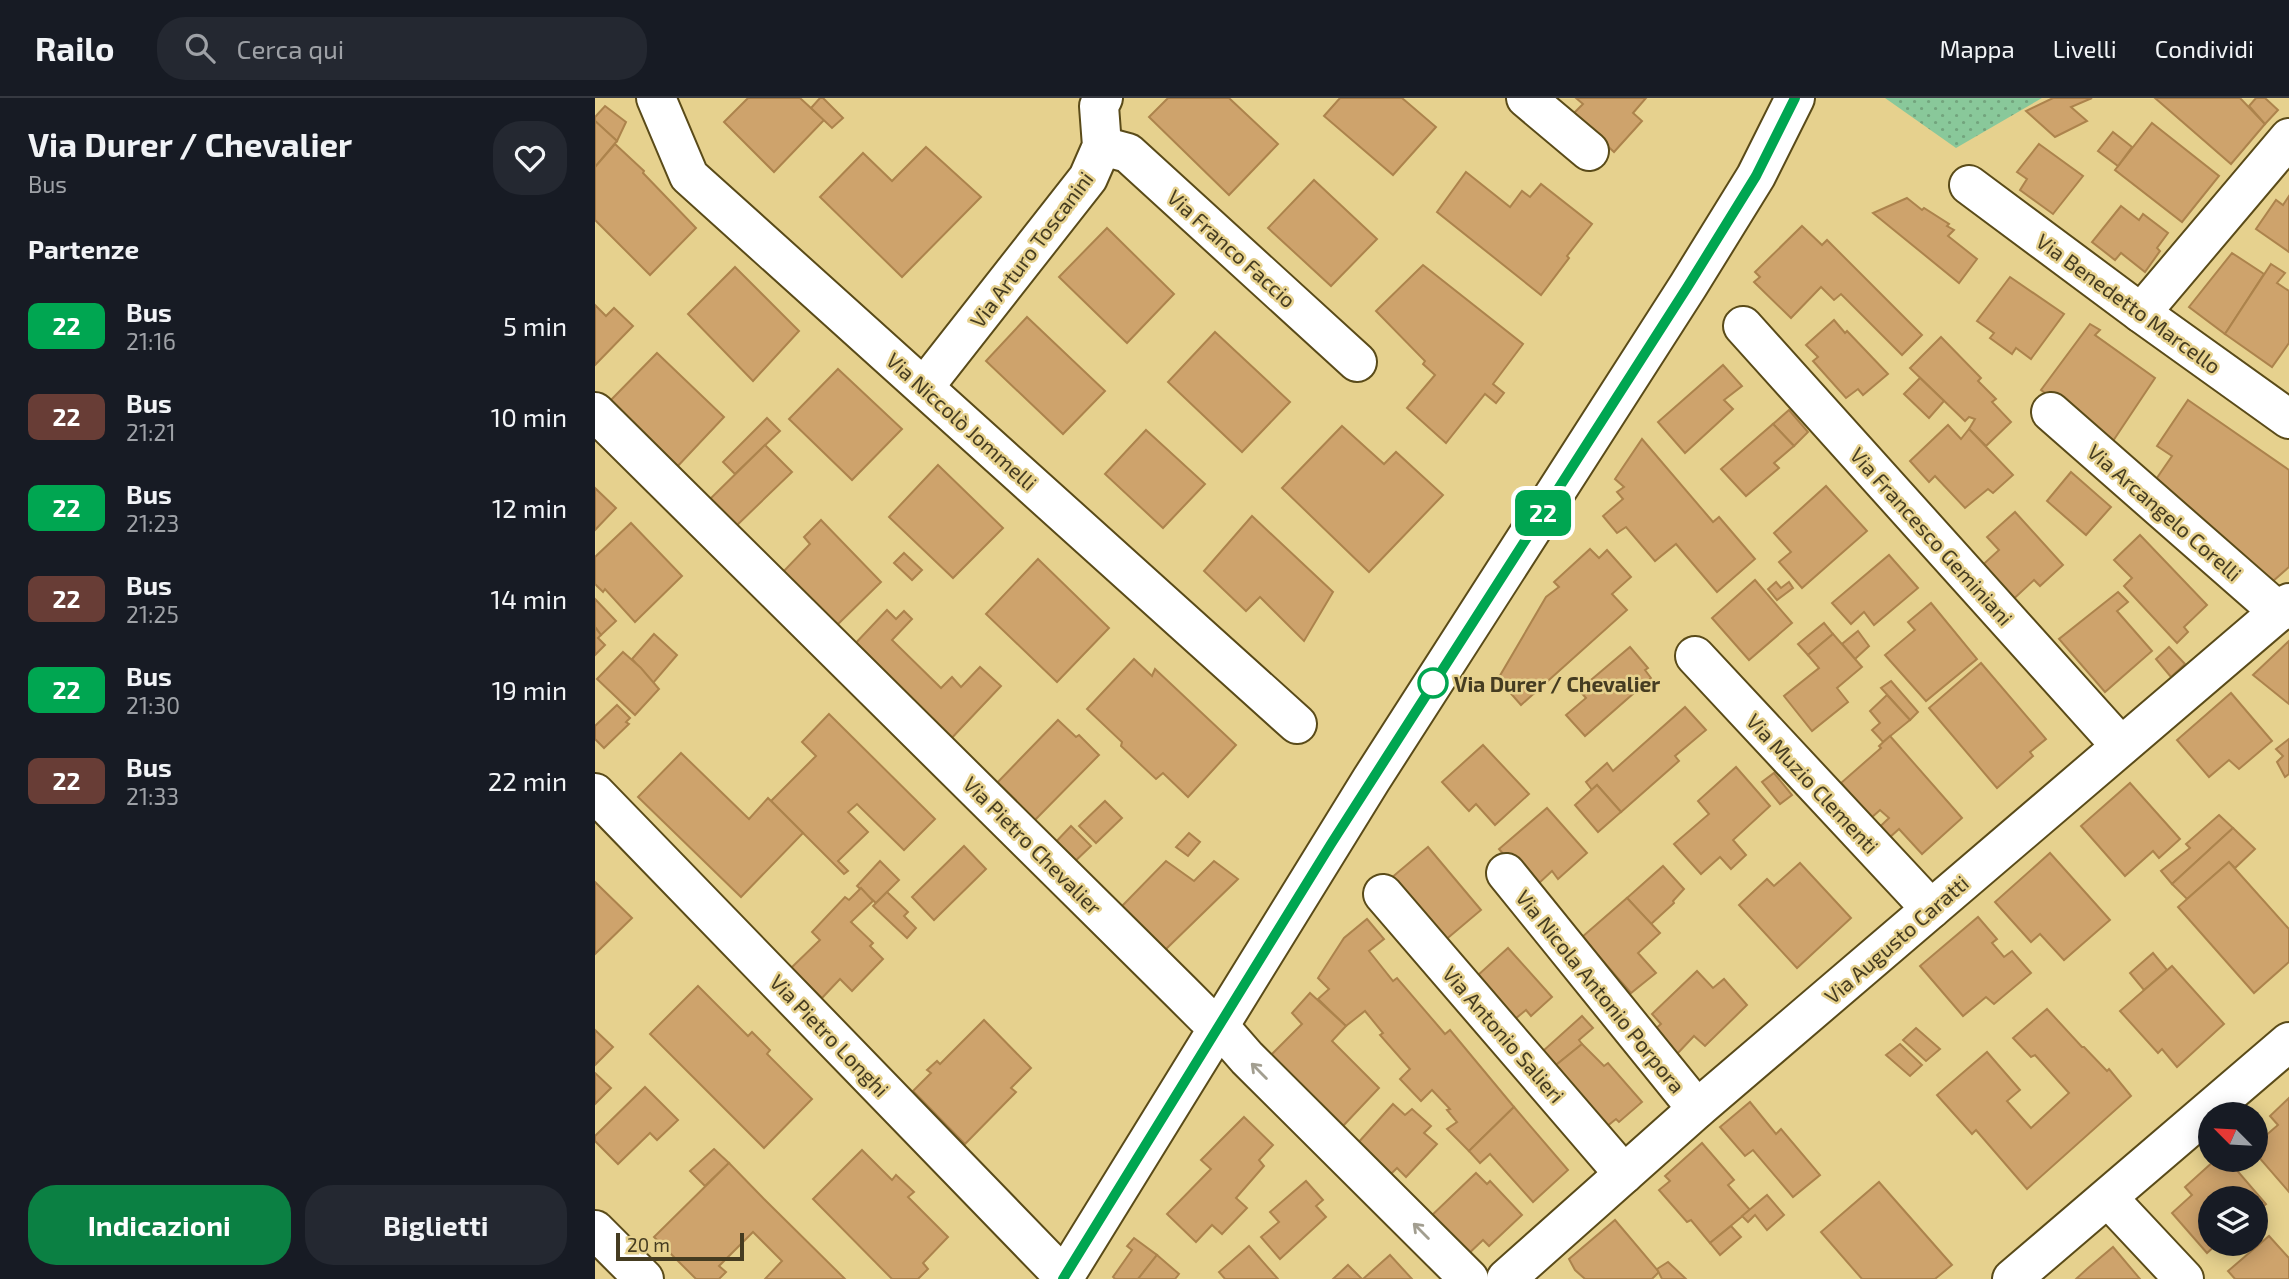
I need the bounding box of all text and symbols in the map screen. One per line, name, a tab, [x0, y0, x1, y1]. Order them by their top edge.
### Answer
search box	[157, 17, 647, 80]
text: Railo	[35, 28, 115, 68]
icon: search	[181, 29, 219, 67]
text: Cerca qui	[237, 33, 344, 64]
text: Mappa	[1939, 34, 2015, 63]
text: Livelli	[2053, 34, 2117, 63]
text: Condividi	[2155, 34, 2254, 63]
button: heart	[493, 121, 567, 195]
text: Via Durer / Chevalier	[28, 124, 352, 164]
street label: Via Arturo Toscanini	[964, 166, 1098, 332]
text: Bus	[28, 170, 67, 198]
street label: Via Franco Faccio	[1163, 184, 1301, 312]
street label: Via Benedetto Marcello	[2032, 228, 2226, 378]
text: Partenze	[28, 233, 139, 264]
text: Bus	[126, 296, 172, 327]
text: 5 min	[503, 310, 567, 341]
text: 22	[53, 311, 80, 340]
text: 21:16	[126, 327, 176, 355]
street label: Via Niccolò Jommelli	[882, 347, 1042, 495]
text: Bus	[126, 387, 172, 418]
text: 10 min	[491, 401, 567, 432]
text: 22	[53, 402, 80, 431]
text: 21:21	[126, 418, 176, 446]
street label: Via Arcangelo Corelli	[2083, 438, 2247, 586]
street label: Via Francesco Geminiani	[1846, 442, 2018, 630]
text: Bus	[126, 478, 172, 509]
line badge: 22	[1511, 490, 1574, 536]
text: 12 min	[492, 492, 567, 523]
text: 22	[53, 493, 80, 522]
text: 22	[1529, 498, 1557, 527]
text: 21:23	[126, 509, 179, 537]
text: Bus	[126, 569, 172, 600]
text: 14 min	[491, 583, 567, 614]
text: 22	[53, 584, 80, 613]
text: 21:25	[126, 600, 179, 628]
text: Bus	[126, 660, 172, 691]
marker: Via Durer / Chevalier	[1418, 668, 1448, 698]
place label: Via Durer / Chevalier	[1454, 671, 1660, 696]
text: 19 min	[492, 674, 567, 705]
text: 22	[53, 675, 80, 704]
text: 21:30	[126, 691, 180, 719]
street label: Via Muzio Clementi	[1742, 708, 1884, 858]
text: Bus	[126, 751, 172, 782]
text: 22 min	[488, 765, 567, 796]
text: 22	[53, 766, 80, 795]
street label: Via Pietro Chevalier	[959, 771, 1108, 920]
text: 21:33	[126, 782, 179, 810]
street label: Via Augusto Caratti	[1819, 870, 1973, 1008]
street label: Via Nicola Antonio Porpora	[1511, 884, 1691, 1098]
street label: Via Antonio Salieri	[1438, 961, 1570, 1107]
street label: Via Pietro Longhi	[765, 969, 895, 1101]
one-way arrow	[1251, 1062, 1268, 1079]
north arrow	[2198, 1102, 2268, 1172]
map controls	[2198, 1102, 2268, 1256]
button: Indicazioni	[28, 1185, 291, 1265]
button: Biglietti	[305, 1185, 567, 1265]
button: layers	[2198, 1186, 2268, 1256]
one-way arrow	[1413, 1223, 1430, 1240]
scale bar	[616, 1230, 744, 1262]
text: 20 m	[627, 1233, 670, 1256]

